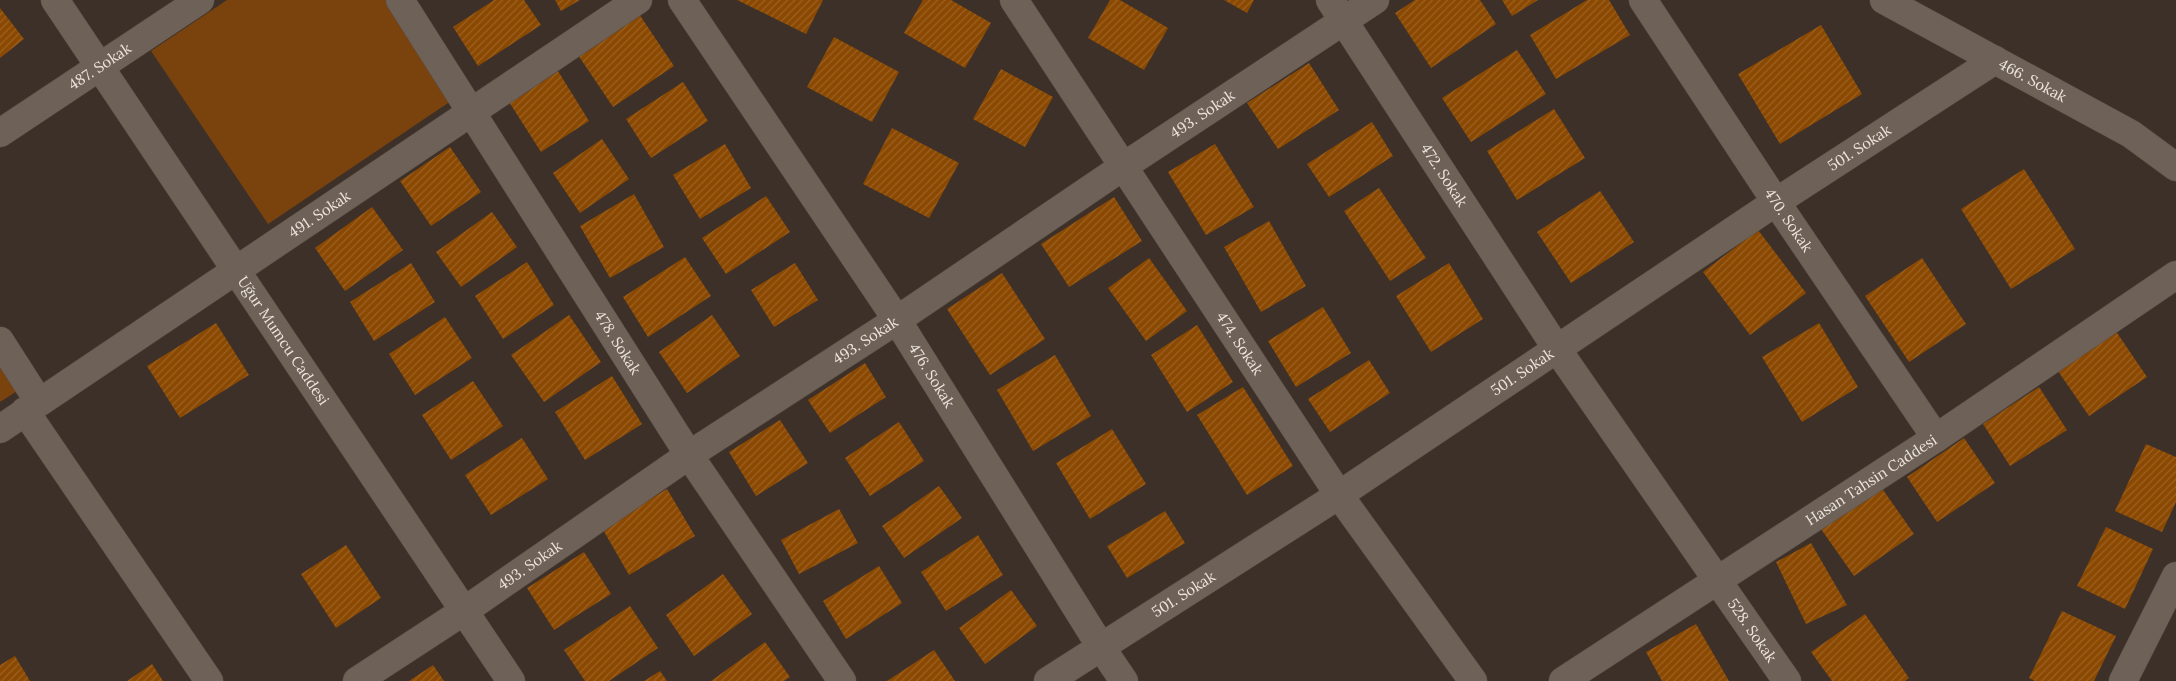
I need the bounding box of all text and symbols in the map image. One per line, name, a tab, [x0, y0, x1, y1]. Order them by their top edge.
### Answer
street label: 487. Sokak	[65, 38, 135, 94]
street label: 466. Sokak	[1996, 54, 2070, 106]
street label: 493. Sokak	[1166, 85, 1238, 142]
street label: 501. Sokak	[1824, 120, 1895, 175]
street label: 472. Sokak	[1417, 140, 1472, 210]
street label: 470. Sokak	[1761, 185, 1817, 256]
street label: 491. Sokak	[284, 186, 354, 241]
street label: Uğur Mumcu Caddesi	[234, 272, 333, 409]
street label: 478. Sokak	[591, 307, 646, 378]
street label: 474. Sokak	[1212, 308, 1268, 379]
street label: 493. Sokak	[829, 312, 901, 368]
street label: 476. Sokak	[905, 339, 959, 411]
street label: 501. Sokak	[1487, 344, 1557, 400]
street label: Hasan Tahsin Caddesi	[1802, 430, 1940, 529]
street label: 493. Sokak	[494, 536, 565, 594]
street label: 501. Sokak	[1148, 567, 1219, 621]
street label: 528. Sokak	[1724, 595, 1781, 666]

